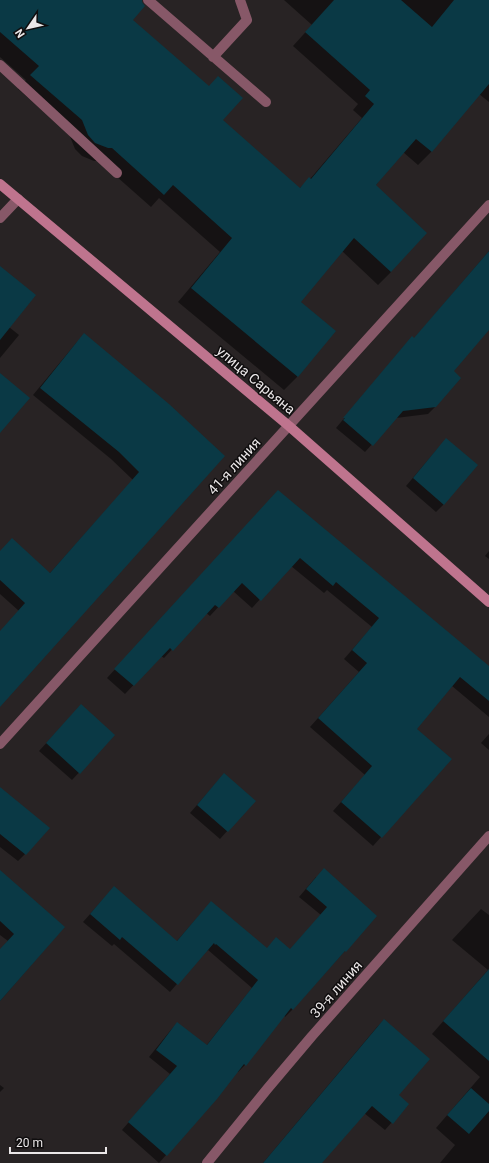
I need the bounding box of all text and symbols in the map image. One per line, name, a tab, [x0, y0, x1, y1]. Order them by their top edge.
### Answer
north arrow	[8, 8, 48, 48]
text: N	[12, 26, 28, 40]
street label: улица Сарьяна	[214, 343, 298, 417]
street label: 41-я линия	[204, 434, 264, 498]
street label: 39-я линия	[307, 957, 365, 1021]
scale bar	[10, 1129, 106, 1155]
text: 20 m	[16, 1136, 43, 1150]

